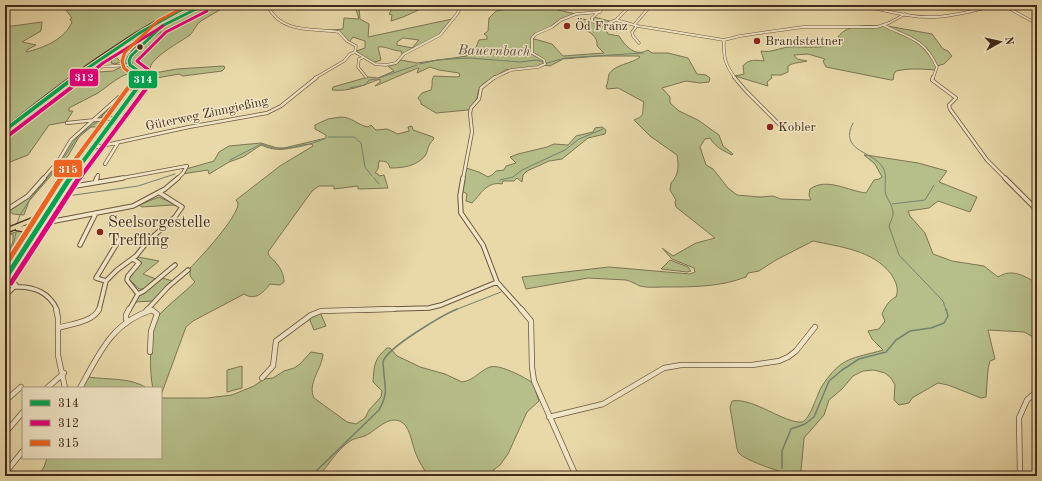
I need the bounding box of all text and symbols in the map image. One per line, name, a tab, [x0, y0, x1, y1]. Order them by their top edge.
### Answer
place label: Öd Franz	[575, 17, 628, 33]
marker: Öd Franz	[562, 21, 572, 31]
north arrow	[980, 22, 1020, 62]
place label: Brandstettner	[765, 35, 844, 48]
marker: Brandstettner	[752, 36, 762, 46]
text: N	[1002, 36, 1015, 46]
unlabelled marker	[135, 42, 145, 52]
water label: Bauernbach	[457, 43, 530, 59]
line badge: 312	[69, 68, 99, 87]
line badge: 314	[128, 70, 158, 89]
text: 312	[74, 73, 94, 84]
text: 314	[133, 75, 153, 86]
street label: Güterweg Zinngießing	[144, 95, 270, 133]
place label: Kobler	[778, 121, 816, 134]
marker: Kobler	[765, 122, 775, 132]
line badge: 315	[53, 159, 83, 178]
text: 315	[58, 165, 78, 176]
place label: Seelsorgestelle Treffling	[108, 215, 210, 249]
marker: Seelsorgestelle Treffling	[95, 227, 105, 237]
legend	[22, 387, 162, 459]
text: 314	[58, 398, 79, 410]
text: 312	[58, 418, 79, 430]
text: 315	[58, 437, 79, 450]

